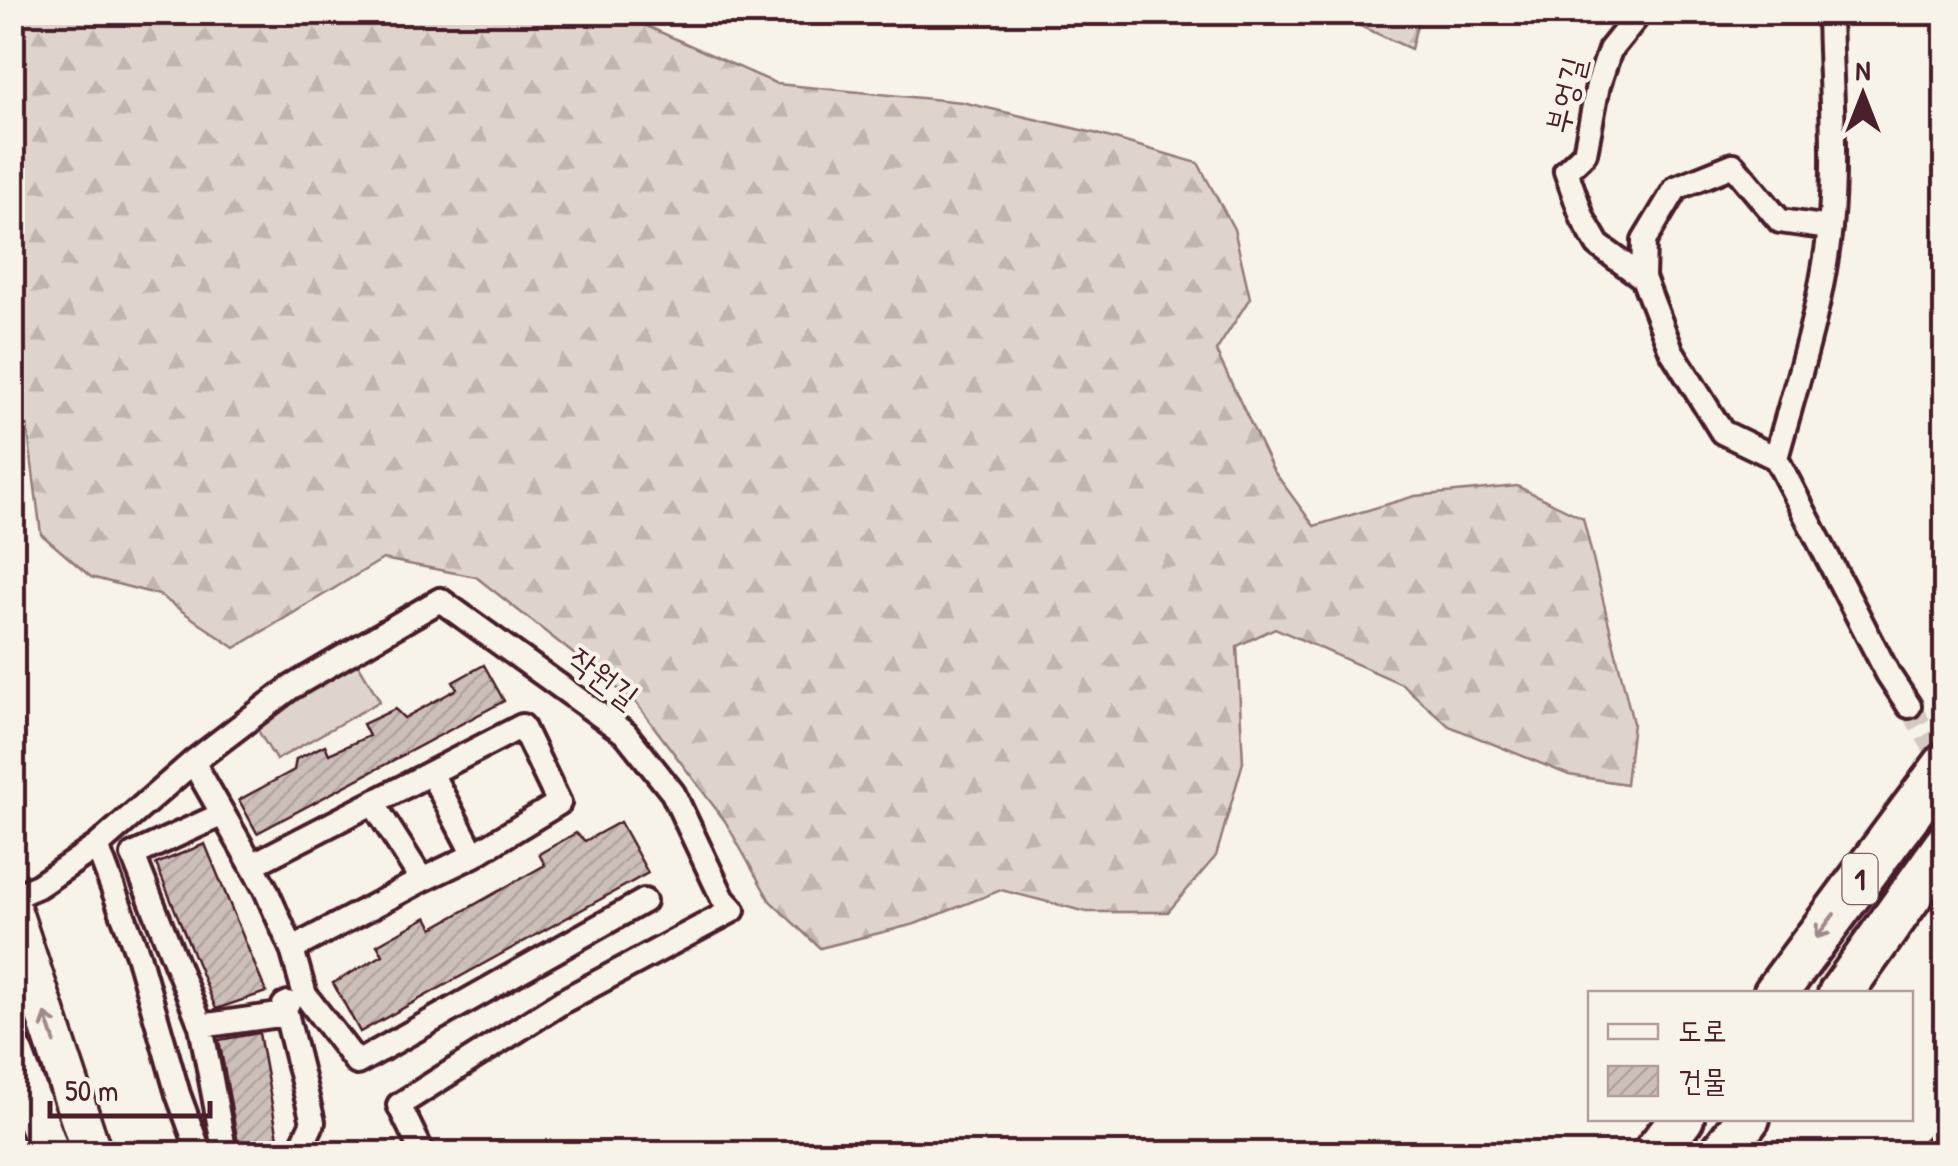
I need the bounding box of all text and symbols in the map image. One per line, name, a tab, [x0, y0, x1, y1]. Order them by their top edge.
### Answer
north arrow	[1813, 45, 1913, 145]
text: N	[1856, 51, 1871, 89]
street label: 부엉길	[1535, 52, 1595, 138]
street label: 작원길	[560, 637, 648, 717]
road number: 1	[1842, 854, 1878, 904]
one-way arrow	[1814, 912, 1835, 939]
legend	[1588, 991, 1913, 1121]
text: 도로	[1678, 1010, 1726, 1050]
one-way arrow	[40, 1012, 58, 1044]
scale bar	[50, 1056, 210, 1118]
text: 건물	[1678, 1060, 1726, 1100]
text: 50 m	[65, 1070, 118, 1110]

